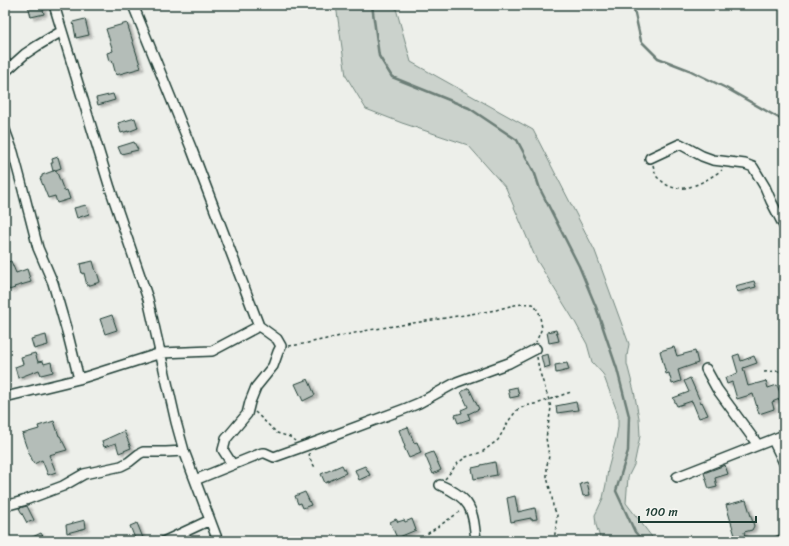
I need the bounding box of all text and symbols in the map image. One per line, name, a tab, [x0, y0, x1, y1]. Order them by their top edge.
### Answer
scale bar	[639, 498, 756, 524]
text: 100 m	[645, 501, 678, 523]

